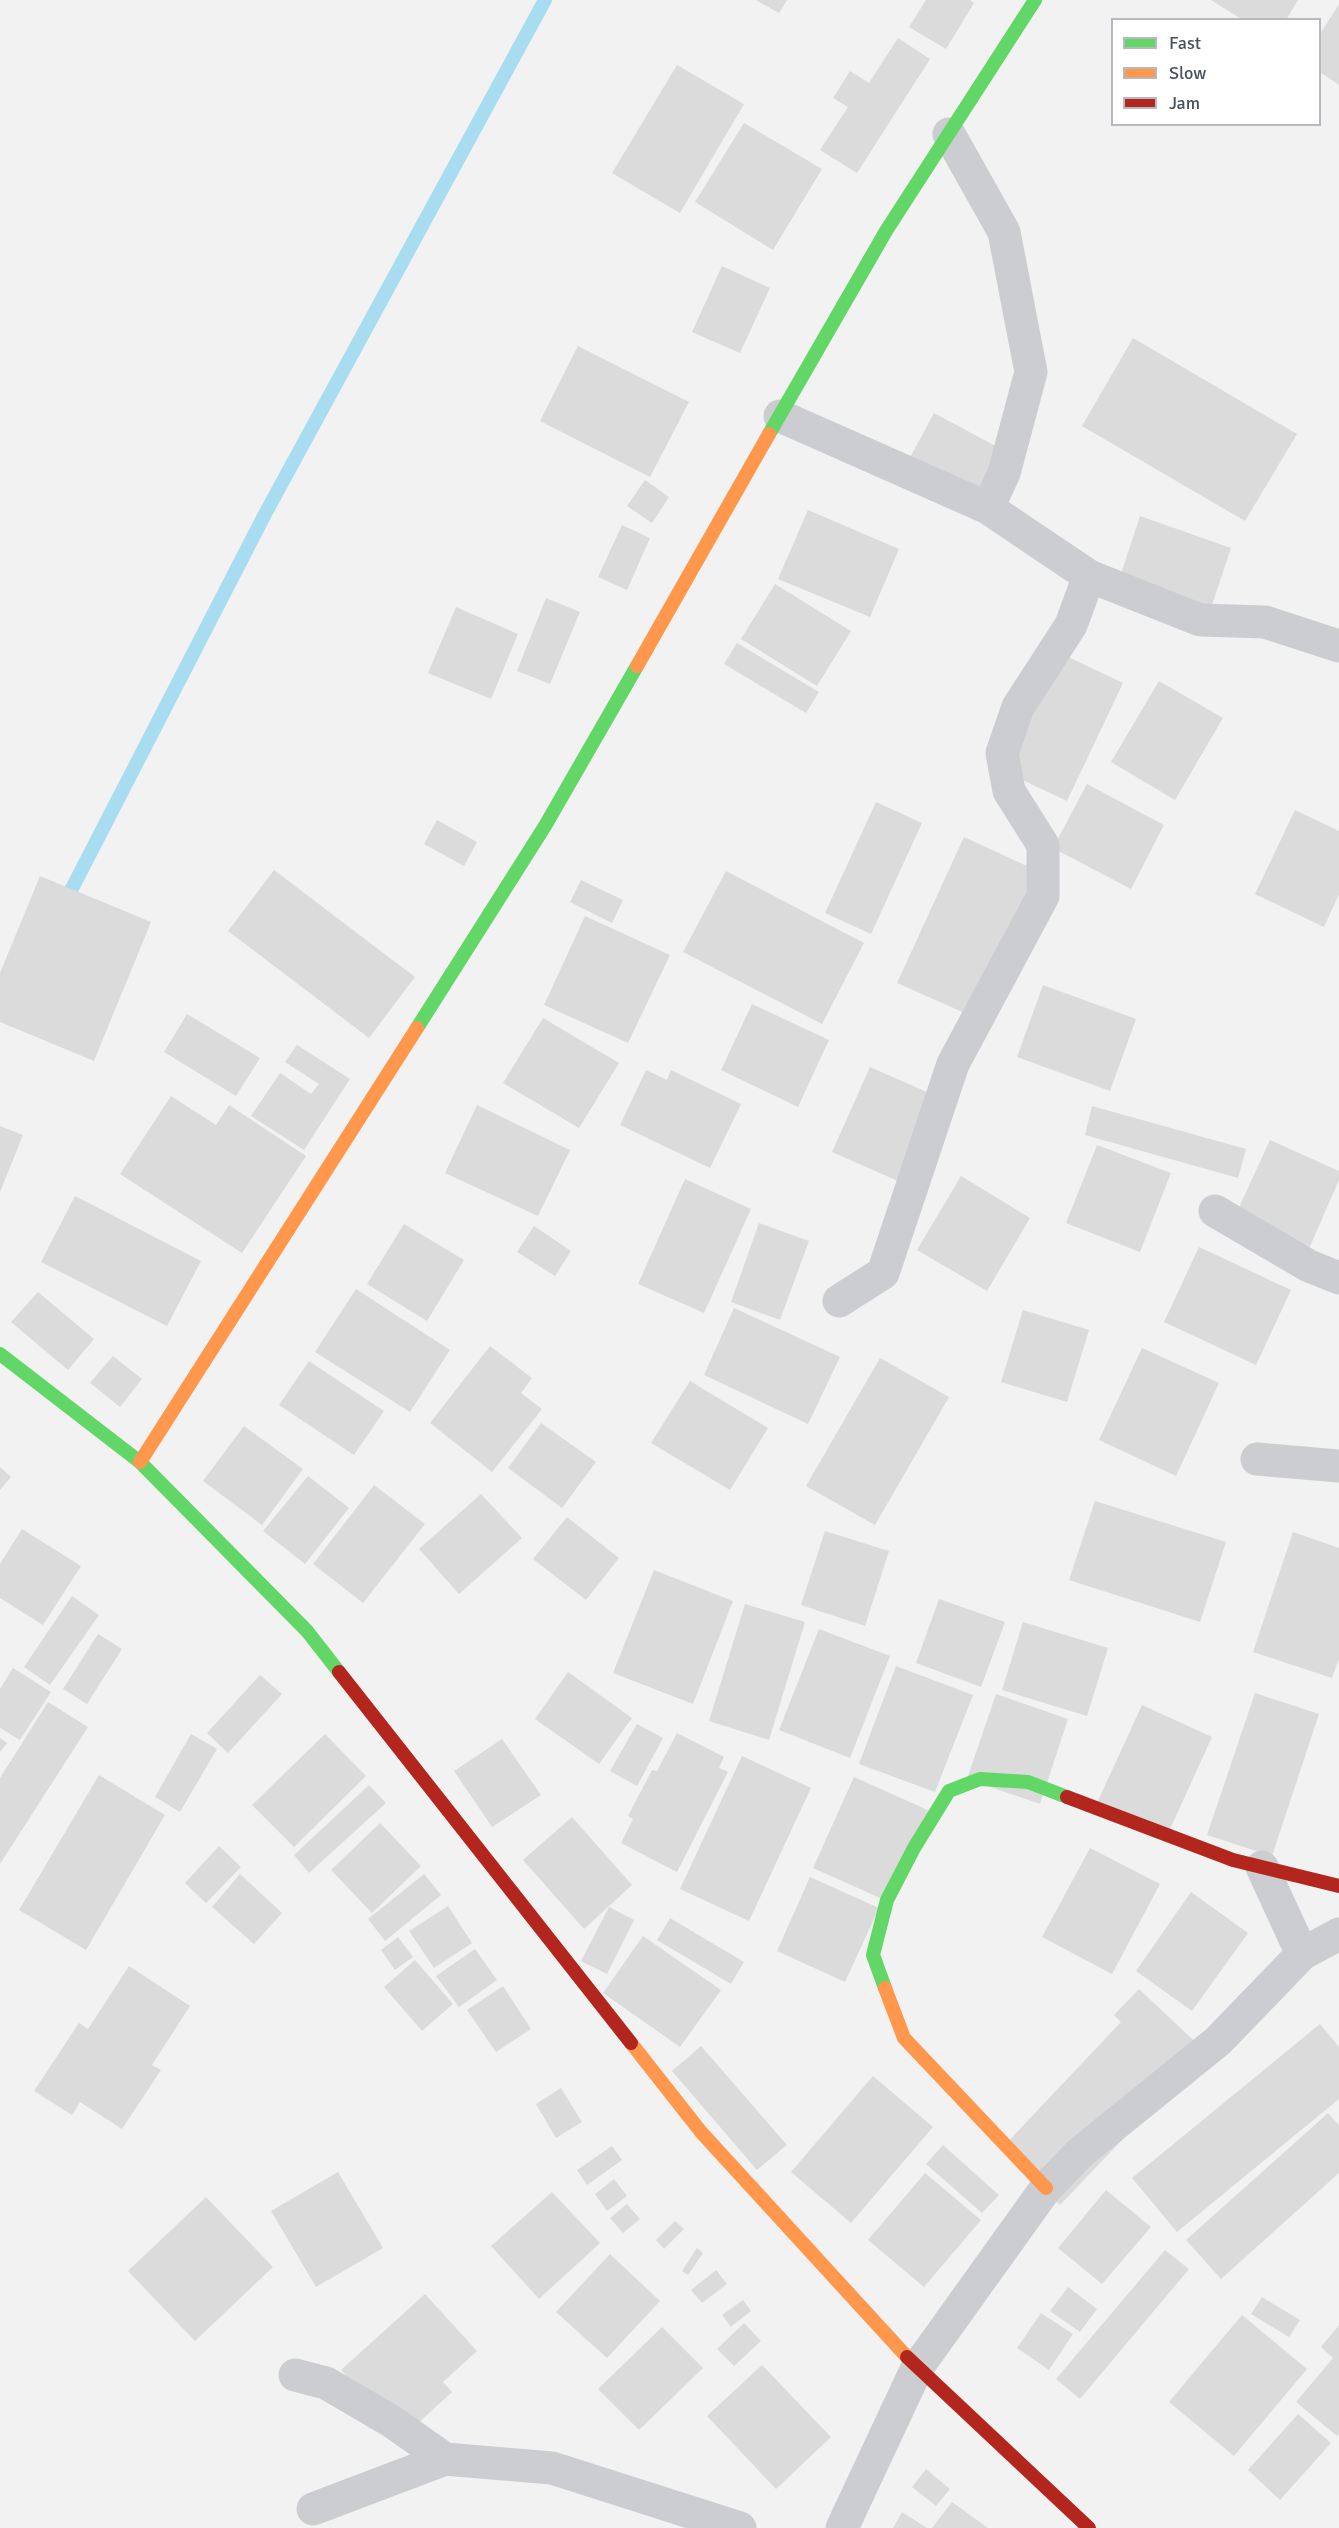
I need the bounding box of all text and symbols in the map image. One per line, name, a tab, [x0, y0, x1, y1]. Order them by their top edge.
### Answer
legend	[1111, 18, 1321, 126]
text: Fast	[1169, 32, 1201, 54]
text: Slow	[1169, 62, 1206, 84]
text: Jam	[1169, 92, 1200, 114]

